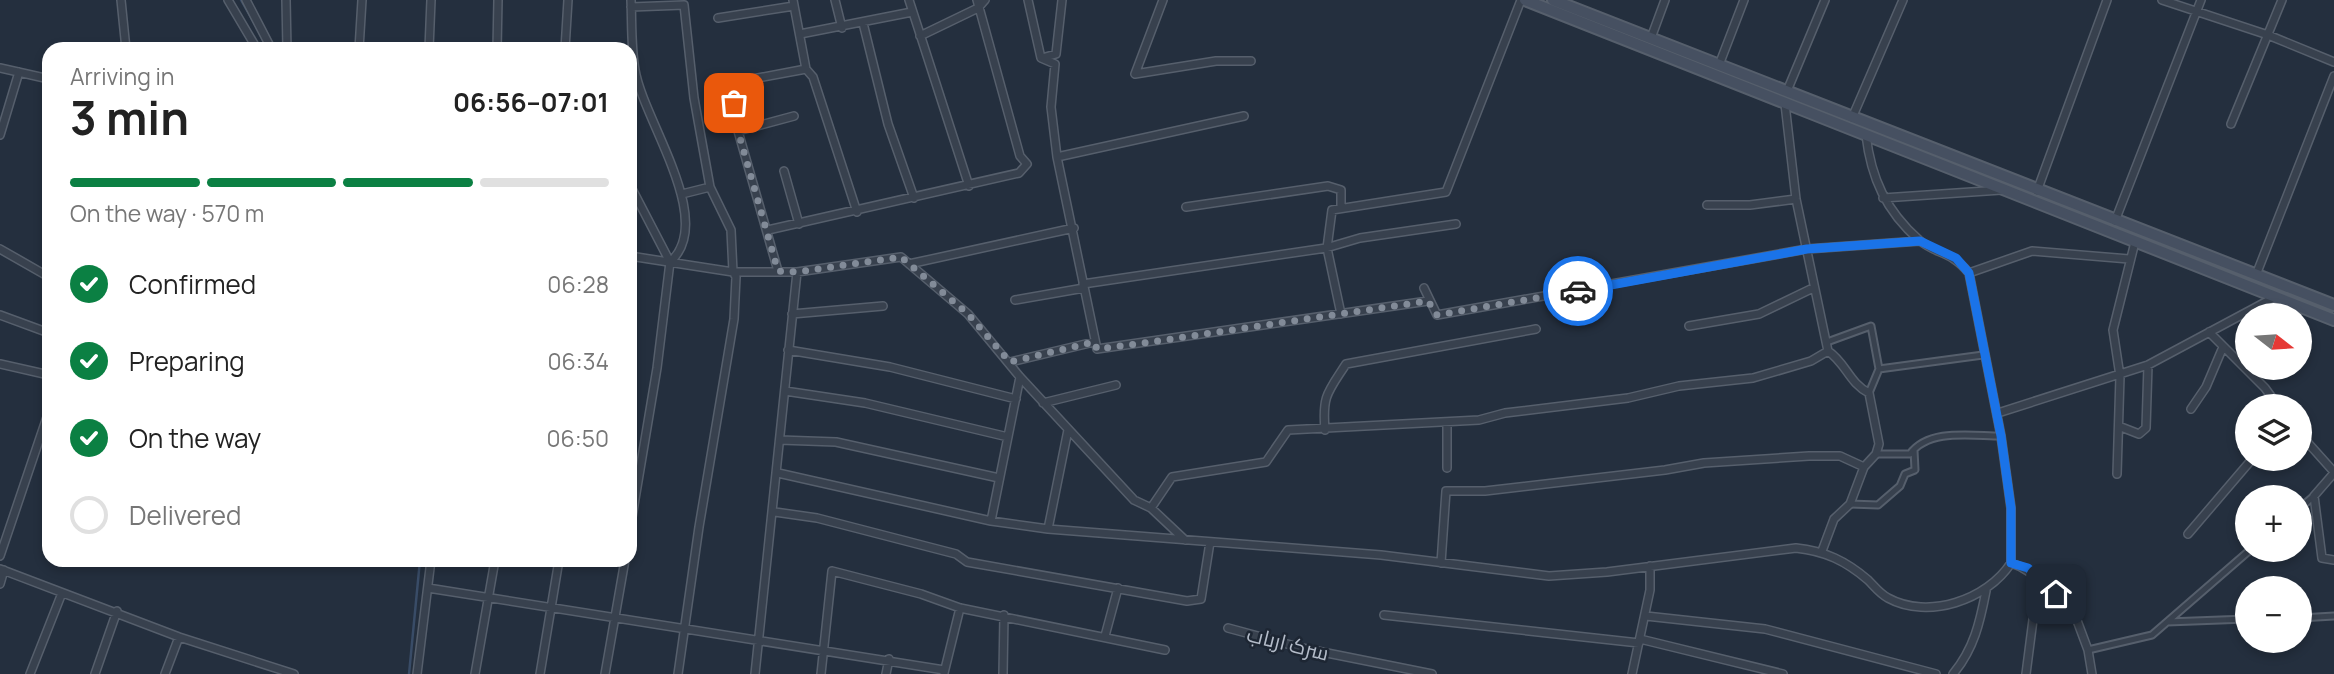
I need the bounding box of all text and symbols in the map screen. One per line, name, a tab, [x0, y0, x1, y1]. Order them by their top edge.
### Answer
text: Arriving in	[70, 60, 175, 92]
pin	[704, 73, 764, 133]
text: 06:56–07:01	[453, 84, 609, 120]
icon: bag	[715, 84, 753, 122]
text: 3 min	[70, 86, 189, 149]
text: On the way · 570 m	[70, 197, 264, 229]
courier	[1543, 256, 1613, 326]
icon: check	[70, 265, 108, 303]
text: Confirmed	[129, 266, 256, 302]
text: 06:28	[547, 268, 609, 300]
icon: car	[1559, 272, 1597, 310]
north arrow	[2235, 303, 2312, 380]
map controls	[2235, 303, 2312, 653]
icon: check	[70, 342, 108, 380]
text: Preparing	[129, 343, 245, 379]
text: 06:34	[548, 345, 609, 377]
button: layers	[2235, 394, 2312, 471]
icon: check	[70, 419, 108, 457]
text: On the way	[129, 420, 261, 456]
text: 06:50	[547, 422, 609, 454]
button: +	[2235, 485, 2312, 562]
text: Delivered	[129, 497, 241, 533]
pin	[2026, 564, 2086, 624]
icon: home	[2037, 575, 2075, 613]
button: −	[2235, 576, 2312, 653]
street label: سرک ارباب	[1244, 619, 1332, 667]

